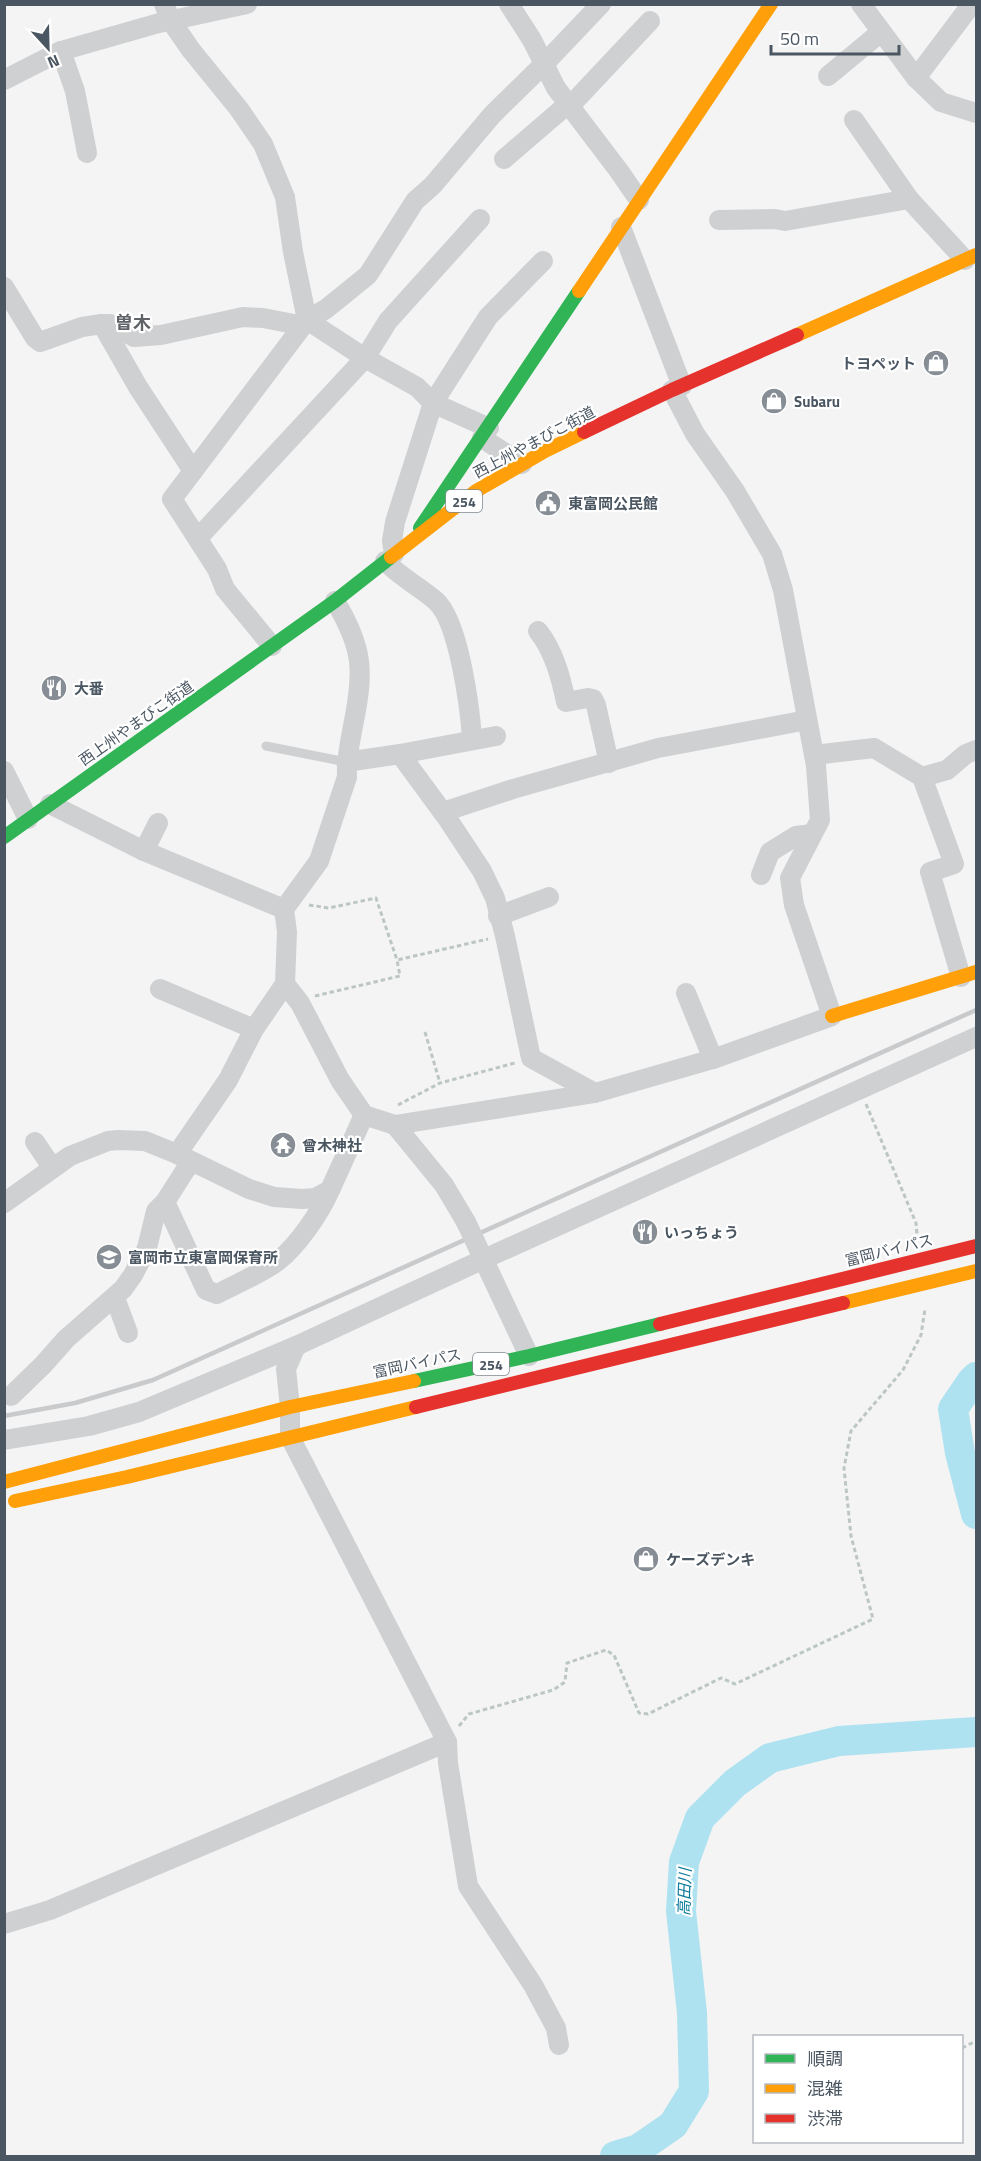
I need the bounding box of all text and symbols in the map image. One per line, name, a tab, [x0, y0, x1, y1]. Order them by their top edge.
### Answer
north arrow	[18, 18, 78, 78]
scale bar	[771, 18, 898, 56]
text: 50 m	[780, 25, 819, 52]
text: N	[44, 49, 63, 75]
district label: 曽木	[115, 309, 151, 336]
shop icon: トヨペット	[921, 348, 951, 378]
place label: トヨペット	[841, 352, 916, 375]
shop icon: Subaru	[759, 386, 789, 416]
place label: Subaru	[794, 390, 840, 413]
street label: 西上州やまびこ街道	[469, 400, 599, 484]
public building icon: 東富岡公民館	[533, 488, 563, 518]
road number: 254	[446, 490, 482, 512]
place label: 東富岡公民館	[568, 492, 658, 515]
restaurant icon: 大番	[39, 673, 69, 703]
street label: 西上州やまびこ街道	[74, 675, 198, 771]
place label: 大番	[74, 677, 104, 700]
temple icon: 曾木神社	[268, 1130, 298, 1160]
place label: 曾木神社	[302, 1134, 362, 1157]
restaurant icon: いっちょう	[630, 1217, 660, 1247]
place label: いっちょう	[664, 1221, 739, 1244]
street label: 富岡バイパス	[843, 1228, 935, 1272]
school or university icon: 富岡市立東富岡保育所	[94, 1242, 124, 1272]
place label: 富岡市立東富岡保育所	[128, 1246, 278, 1269]
street label: 富岡バイパス	[371, 1342, 463, 1384]
road number: 254	[473, 1353, 509, 1375]
shop icon: ケーズデンキ	[631, 1544, 661, 1574]
place label: ケーズデンキ	[666, 1548, 755, 1571]
water label: 高田川	[671, 1866, 697, 1916]
legend	[753, 2035, 963, 2143]
text: 順調	[807, 2045, 843, 2072]
text: 混雑	[807, 2075, 843, 2102]
text: 渋滞	[807, 2105, 843, 2132]

